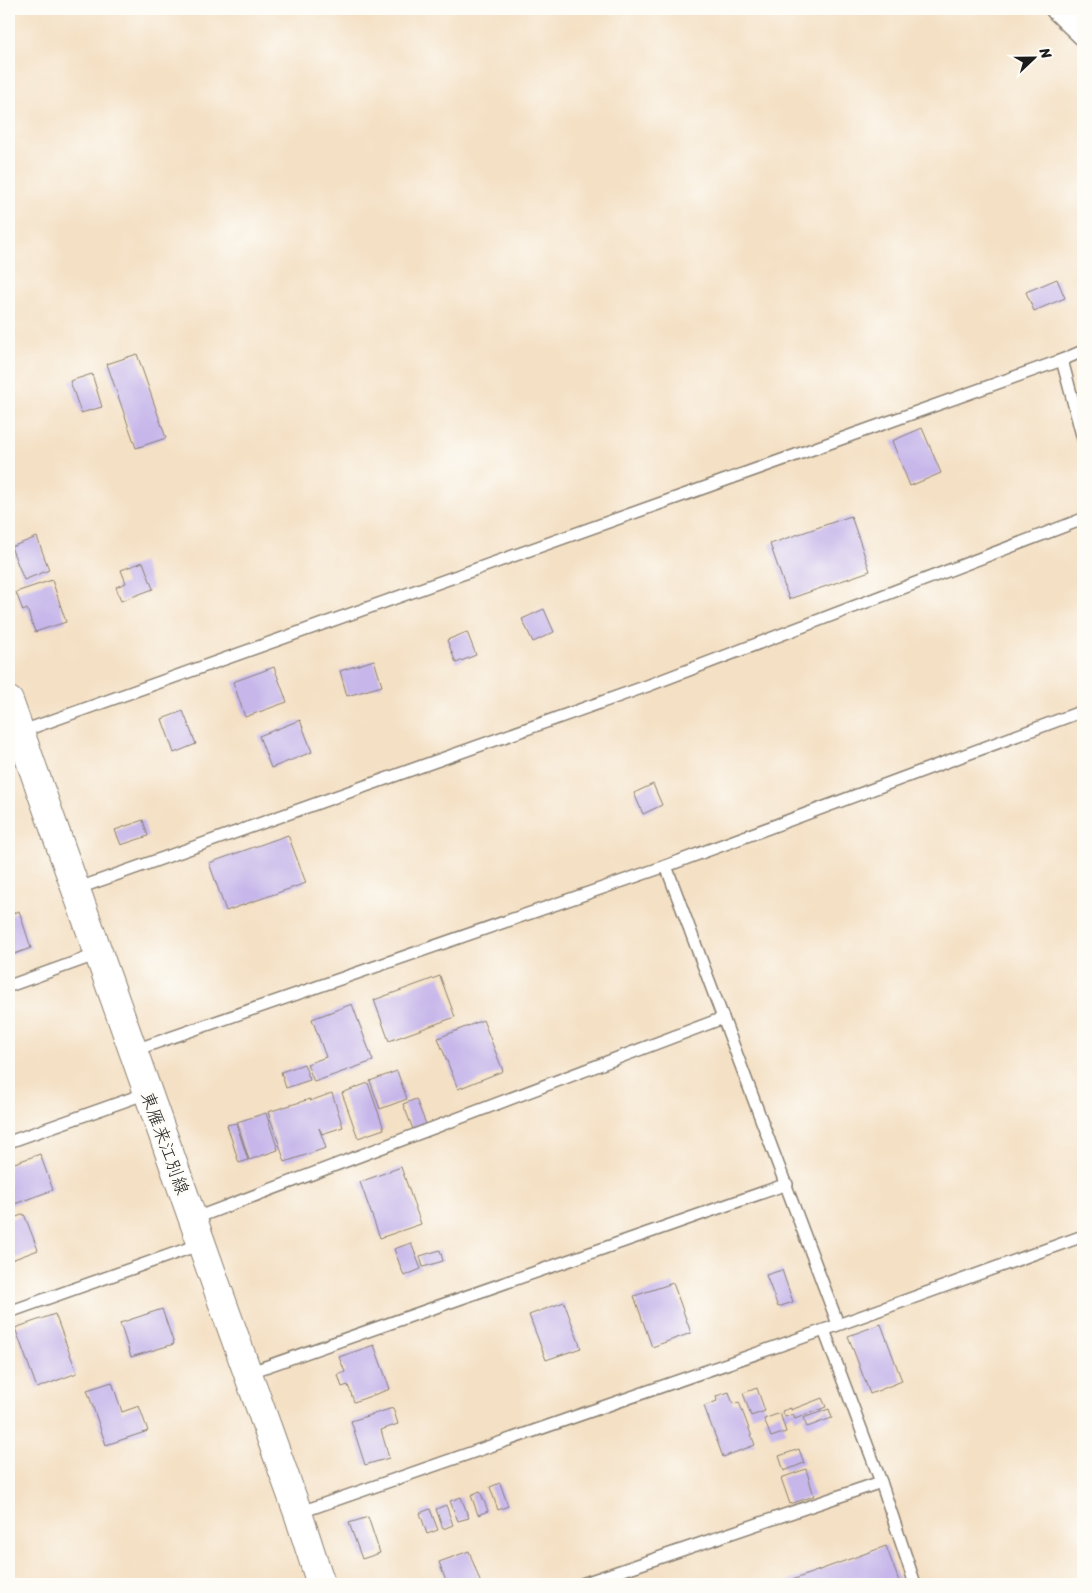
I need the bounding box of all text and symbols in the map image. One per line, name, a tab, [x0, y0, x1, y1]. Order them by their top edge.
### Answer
north arrow	[1010, 32, 1060, 82]
text: N	[1032, 43, 1059, 63]
street label: 東雁来江別線	[131, 1087, 199, 1199]

